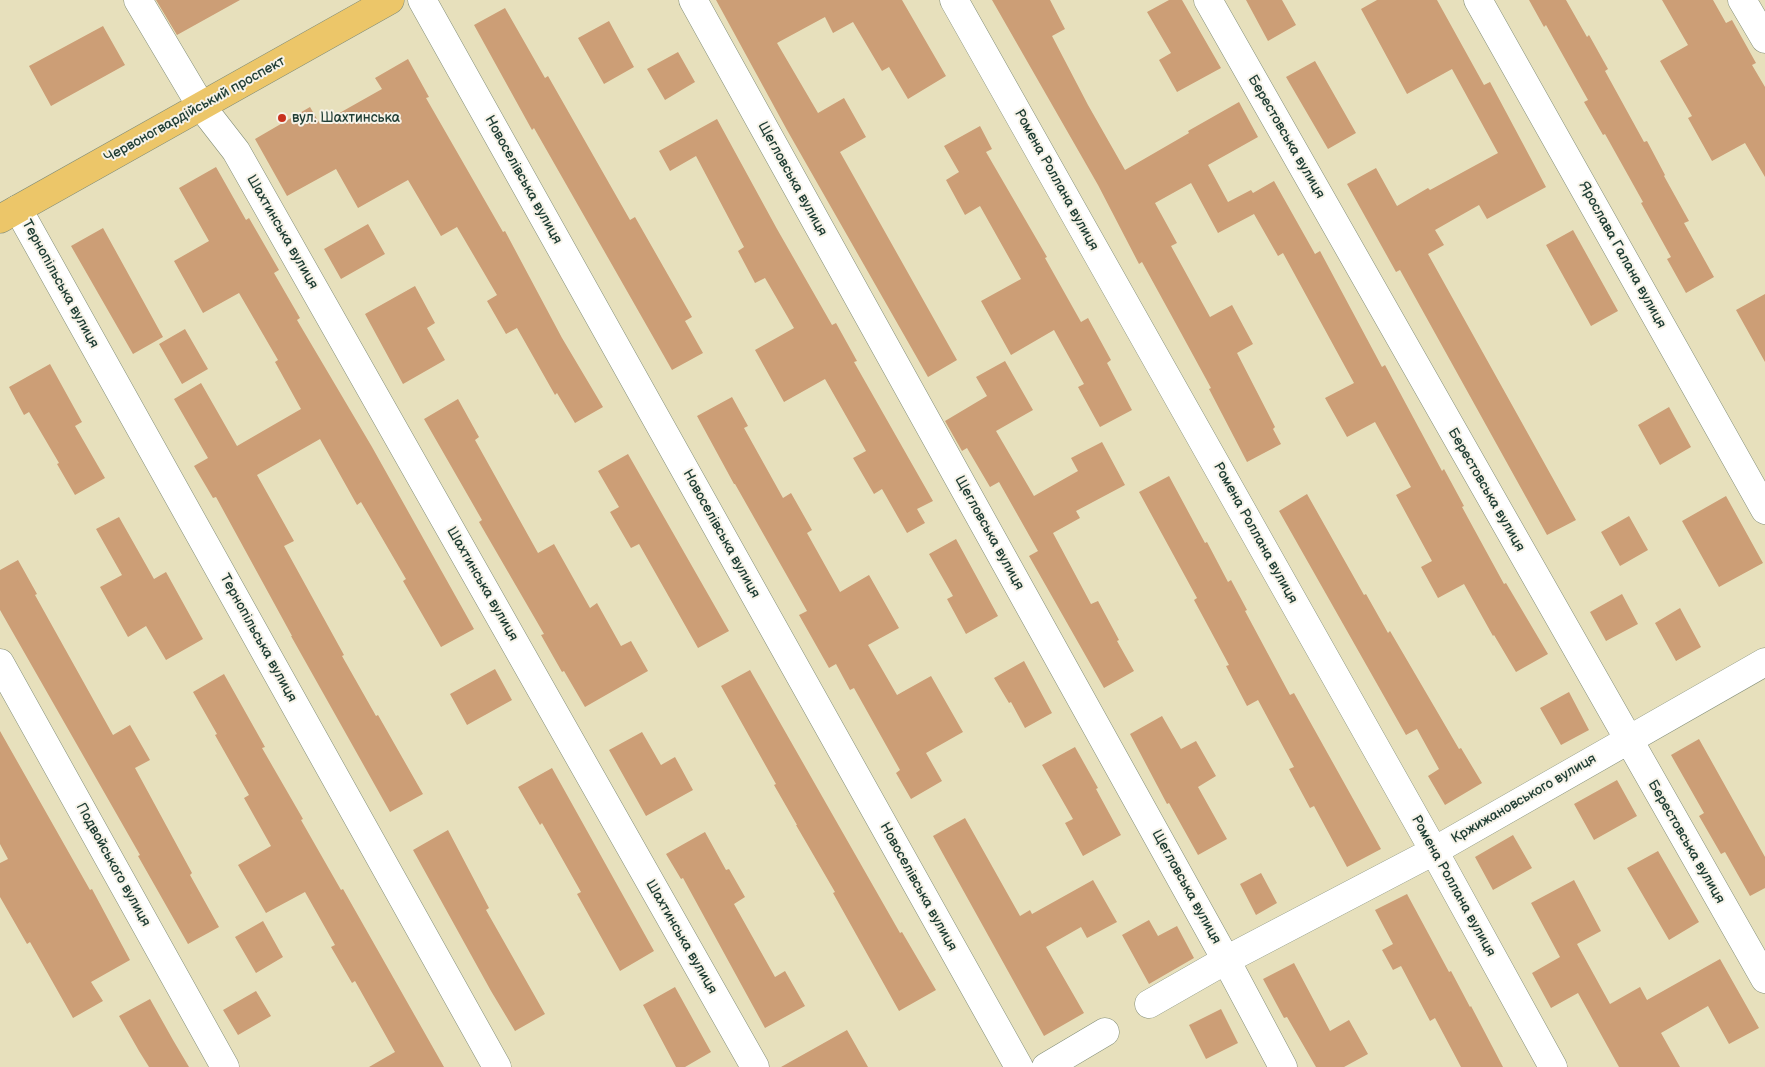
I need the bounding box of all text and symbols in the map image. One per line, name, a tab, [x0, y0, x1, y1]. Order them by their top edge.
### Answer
street label: Червоногвардійський проспект	[102, 53, 288, 167]
street label: Берестовська вулиця	[1244, 72, 1328, 202]
street label: Ромена Роллана вулиця	[1010, 106, 1102, 254]
place label: вул. Шахтинська	[292, 110, 400, 126]
marker: вул. Шахтинська	[276, 112, 288, 124]
street label: Новоселівська вулиця	[481, 113, 565, 247]
street label: Щегловська вулиця	[754, 119, 830, 239]
street label: Шахтинська вулиця	[242, 172, 322, 292]
street label: Ярослава Галана вулиця	[1575, 179, 1669, 331]
street label: Тернопільська вулиця	[18, 217, 102, 351]
street label: Берестовська вулиця	[1444, 425, 1528, 555]
street label: Ромена Роллана вулиця	[1209, 459, 1301, 607]
street label: Новоселівська вулиця	[679, 467, 763, 601]
street label: Щегловська вулиця	[951, 473, 1027, 593]
street label: Шахтинська вулиця	[442, 524, 522, 644]
street label: Тернопільська вулиця	[216, 571, 300, 705]
street label: Кржижановського вулиця	[1448, 751, 1600, 847]
street label: Берестовська вулиця	[1644, 777, 1728, 907]
street label: Подвойського вулиця	[72, 800, 154, 930]
street label: Ромена Роллана вулиця	[1407, 812, 1499, 960]
street label: Новоселівська вулиця	[876, 820, 960, 954]
street label: Щегловська вулиця	[1148, 827, 1224, 947]
street label: Шахтинська вулиця	[641, 877, 721, 997]

